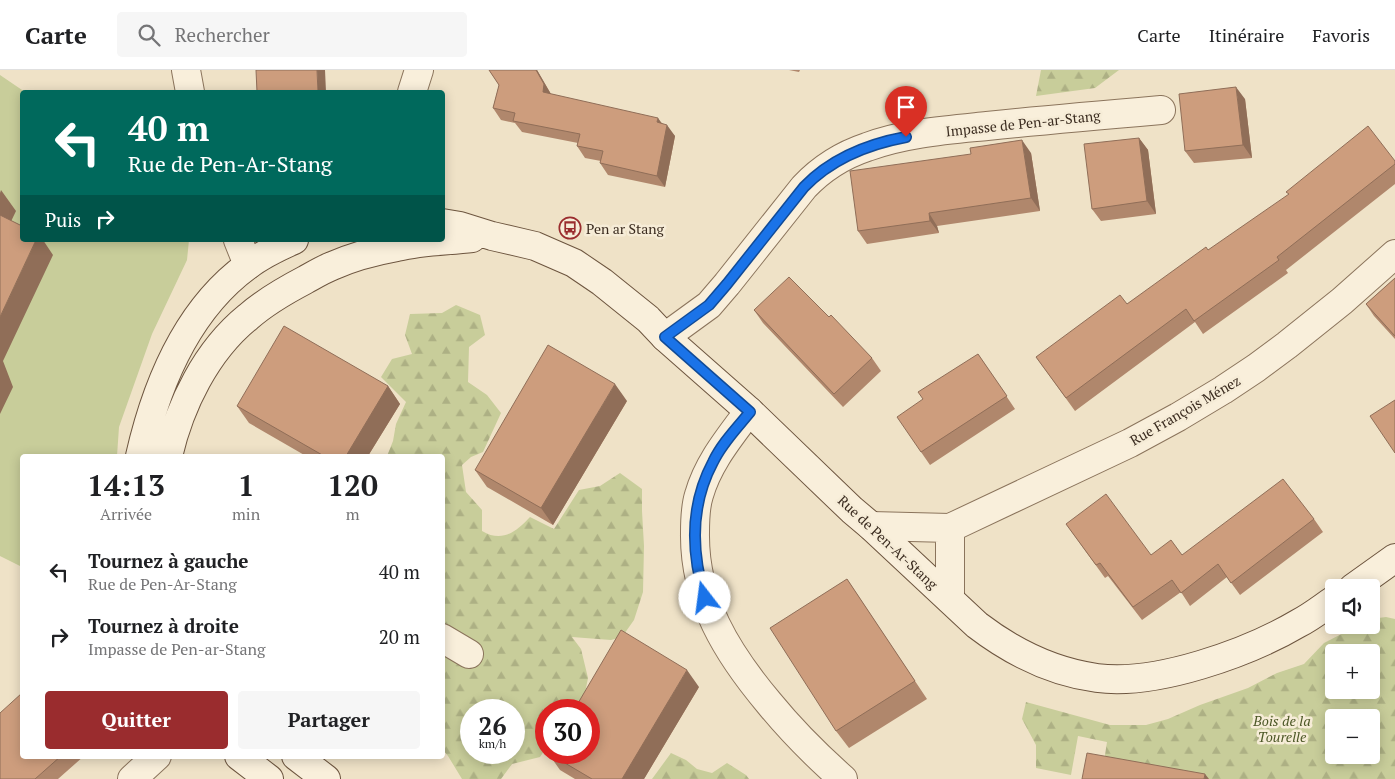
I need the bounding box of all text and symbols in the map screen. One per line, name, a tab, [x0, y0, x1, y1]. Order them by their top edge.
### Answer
search box	[117, 12, 467, 57]
text: Carte	[25, 19, 87, 51]
icon: search	[135, 21, 163, 49]
text: Rechercher	[175, 22, 270, 47]
text: Carte	[1137, 23, 1181, 47]
text: Itinéraire	[1209, 23, 1284, 47]
text: Favoris	[1312, 23, 1370, 47]
pin	[885, 86, 927, 137]
icon: arrive	[892, 93, 920, 121]
text: 40 m	[128, 105, 209, 151]
street label: Impasse de Pen-ar-Stang	[945, 105, 1102, 141]
icon: left	[45, 110, 110, 175]
text: Rue de Pen-Ar-Stang	[128, 149, 332, 178]
icon: right	[91, 205, 119, 233]
text: Puis	[45, 207, 81, 232]
bus stop icon: Pen ar Stang	[558, 216, 582, 240]
place label: Pen ar Stang	[586, 219, 665, 238]
street label: Rue François Ménez	[1126, 371, 1244, 449]
text: 14:13	[87, 465, 165, 505]
text: 1	[238, 465, 255, 505]
text: 120	[327, 465, 378, 505]
street label: Rue de Pen-Ar-Stang	[834, 491, 943, 594]
text: Arrivée	[100, 503, 152, 525]
text: min	[232, 503, 260, 525]
text: m	[346, 503, 359, 525]
text: Tournez à gauche	[88, 548, 249, 573]
icon: left	[45, 558, 73, 586]
text: 40 m	[379, 559, 420, 584]
position arrow	[678, 571, 730, 623]
text: Rue de Pen-Ar-Stang	[88, 573, 237, 595]
map controls	[1325, 579, 1380, 764]
button: sound	[1325, 579, 1380, 634]
text: Tournez à droite	[88, 613, 239, 638]
icon: right	[45, 623, 73, 651]
text: 20 m	[379, 624, 420, 649]
text: Impasse de Pen-ar-Stang	[88, 638, 266, 660]
button: +	[1325, 644, 1380, 699]
button: Quitter	[45, 691, 228, 749]
button: Partager	[238, 691, 420, 749]
speed limit sign: 30	[535, 699, 600, 764]
text: 26	[478, 709, 507, 742]
button: −	[1325, 709, 1380, 764]
park label: Bois de la Tourelle	[1252, 711, 1311, 746]
text: km/h	[479, 736, 506, 751]

